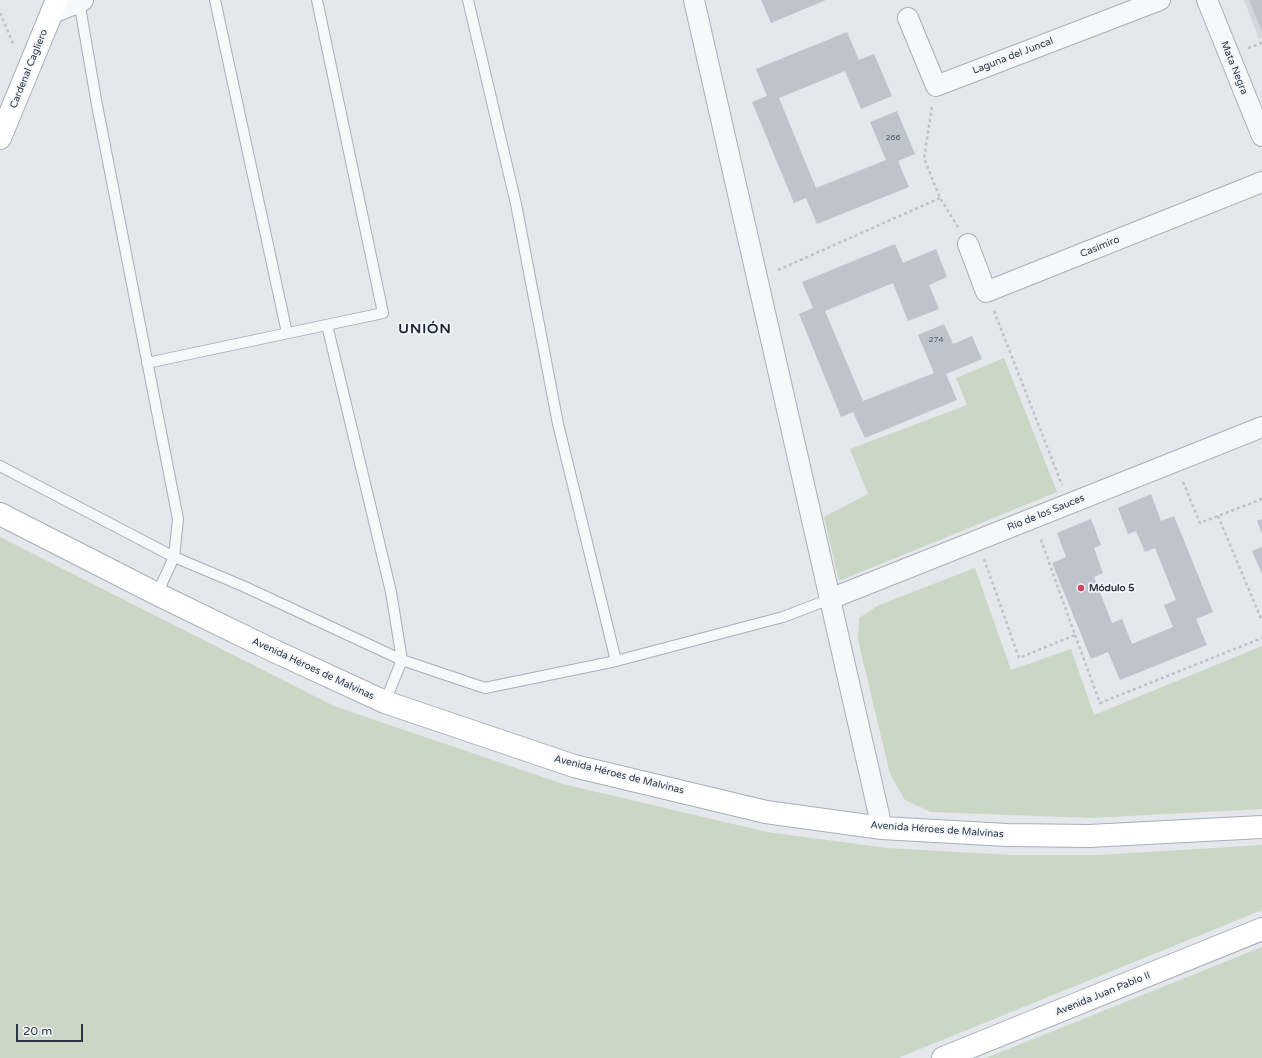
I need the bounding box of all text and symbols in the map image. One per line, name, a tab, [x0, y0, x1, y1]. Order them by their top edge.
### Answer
street label: Cardenal Cagliero	[8, 28, 50, 110]
street label: Laguna del Juncal	[971, 35, 1055, 77]
street label: Mata Negra	[1218, 40, 1250, 96]
house number: 266	[885, 133, 901, 143]
street label: Casimiro	[1079, 234, 1121, 260]
district label: UNIÓN	[398, 321, 452, 337]
house number: 274	[928, 335, 944, 345]
street label: Río de los Sauces	[1006, 492, 1086, 534]
place label: Módulo 5	[1089, 582, 1134, 594]
marker: Módulo 5	[1076, 583, 1086, 593]
street label: Avenida Héroes de Malvinas	[250, 635, 376, 703]
street label: Avenida Héroes de Malvinas	[553, 753, 685, 797]
street label: Avenida Héroes de Malvinas	[870, 819, 1004, 841]
street label: Avenida Juan Pablo II	[1054, 969, 1152, 1019]
scale bar	[18, 1016, 85, 1042]
text: 20 m	[23, 1024, 52, 1038]

